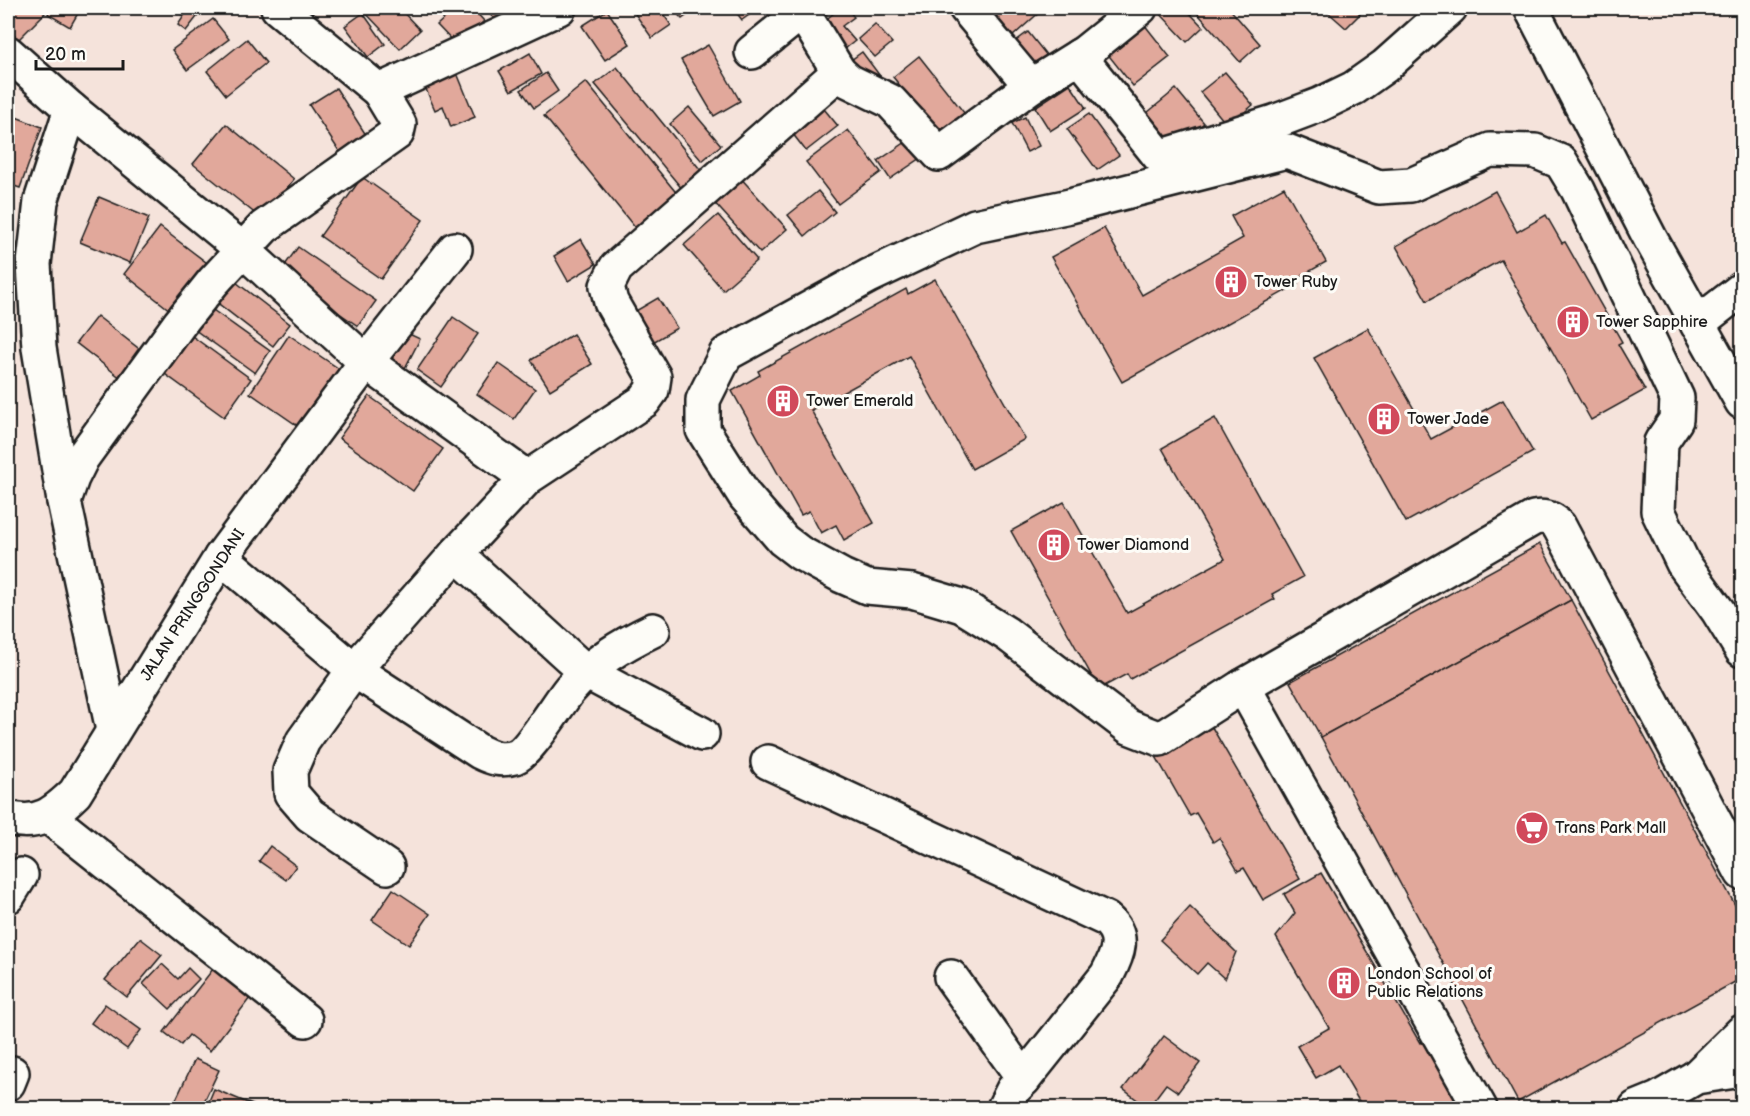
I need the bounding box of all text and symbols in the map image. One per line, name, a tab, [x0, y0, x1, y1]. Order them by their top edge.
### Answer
scale bar	[36, 33, 123, 71]
text: 20 m	[45, 44, 86, 65]
building icon: Tower Ruby	[1213, 264, 1249, 300]
place label: Tower Ruby	[1254, 273, 1338, 292]
building icon: Tower Sapphire	[1555, 304, 1591, 340]
place label: Tower Sapphire	[1596, 313, 1708, 332]
building icon: Tower Emerald	[765, 383, 801, 419]
place label: Tower Emerald	[806, 392, 914, 411]
building icon: Tower Jade	[1366, 401, 1402, 437]
place label: Tower Jade	[1407, 410, 1490, 429]
street label: JALAN PRINGGONDANI	[137, 525, 249, 685]
building icon: Tower Diamond	[1036, 527, 1072, 563]
place label: Tower Diamond	[1077, 536, 1189, 555]
supermarket icon: Trans Park Mall	[1514, 810, 1550, 846]
place label: Trans Park Mall	[1555, 819, 1666, 838]
building icon: London School of Public Relations	[1326, 965, 1362, 1001]
place label: London School of Public Relations	[1367, 965, 1492, 1002]

